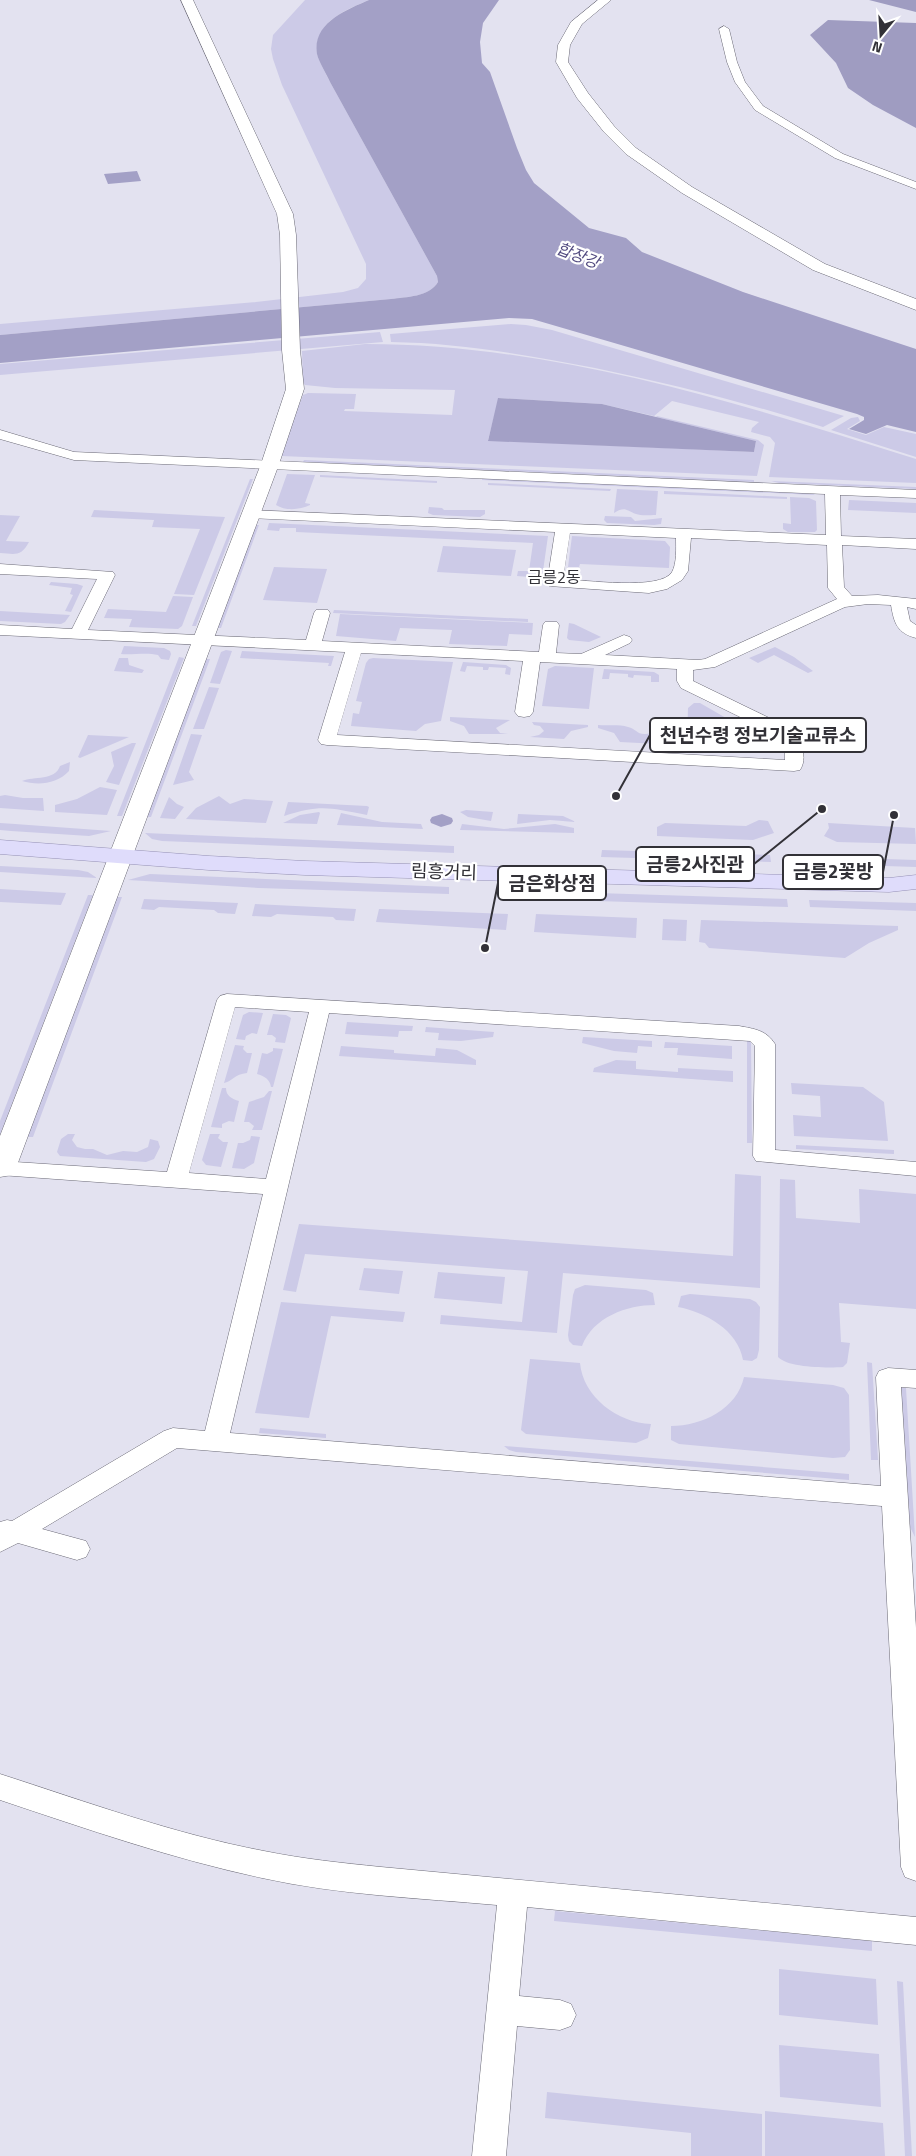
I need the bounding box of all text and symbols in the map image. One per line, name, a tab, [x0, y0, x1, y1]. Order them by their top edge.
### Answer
north arrow	[856, 10, 906, 60]
text: N	[869, 36, 885, 59]
water label: 합장강	[553, 236, 605, 275]
district label: 금릉2동	[527, 565, 581, 589]
callout: 천년수령 정보기술교류소	[650, 718, 866, 752]
text: 천년수령 정보기술교류소	[660, 720, 856, 749]
callout: 금릉2사진관	[636, 847, 754, 881]
text: 금릉2사진관	[646, 849, 745, 878]
callout: 금릉2꽃방	[783, 855, 883, 889]
text: 금릉2꽃방	[793, 856, 874, 885]
street label: 림흥거리	[410, 857, 478, 886]
callout: 금은화상점	[498, 866, 606, 900]
text: 금은화상점	[508, 868, 596, 897]

